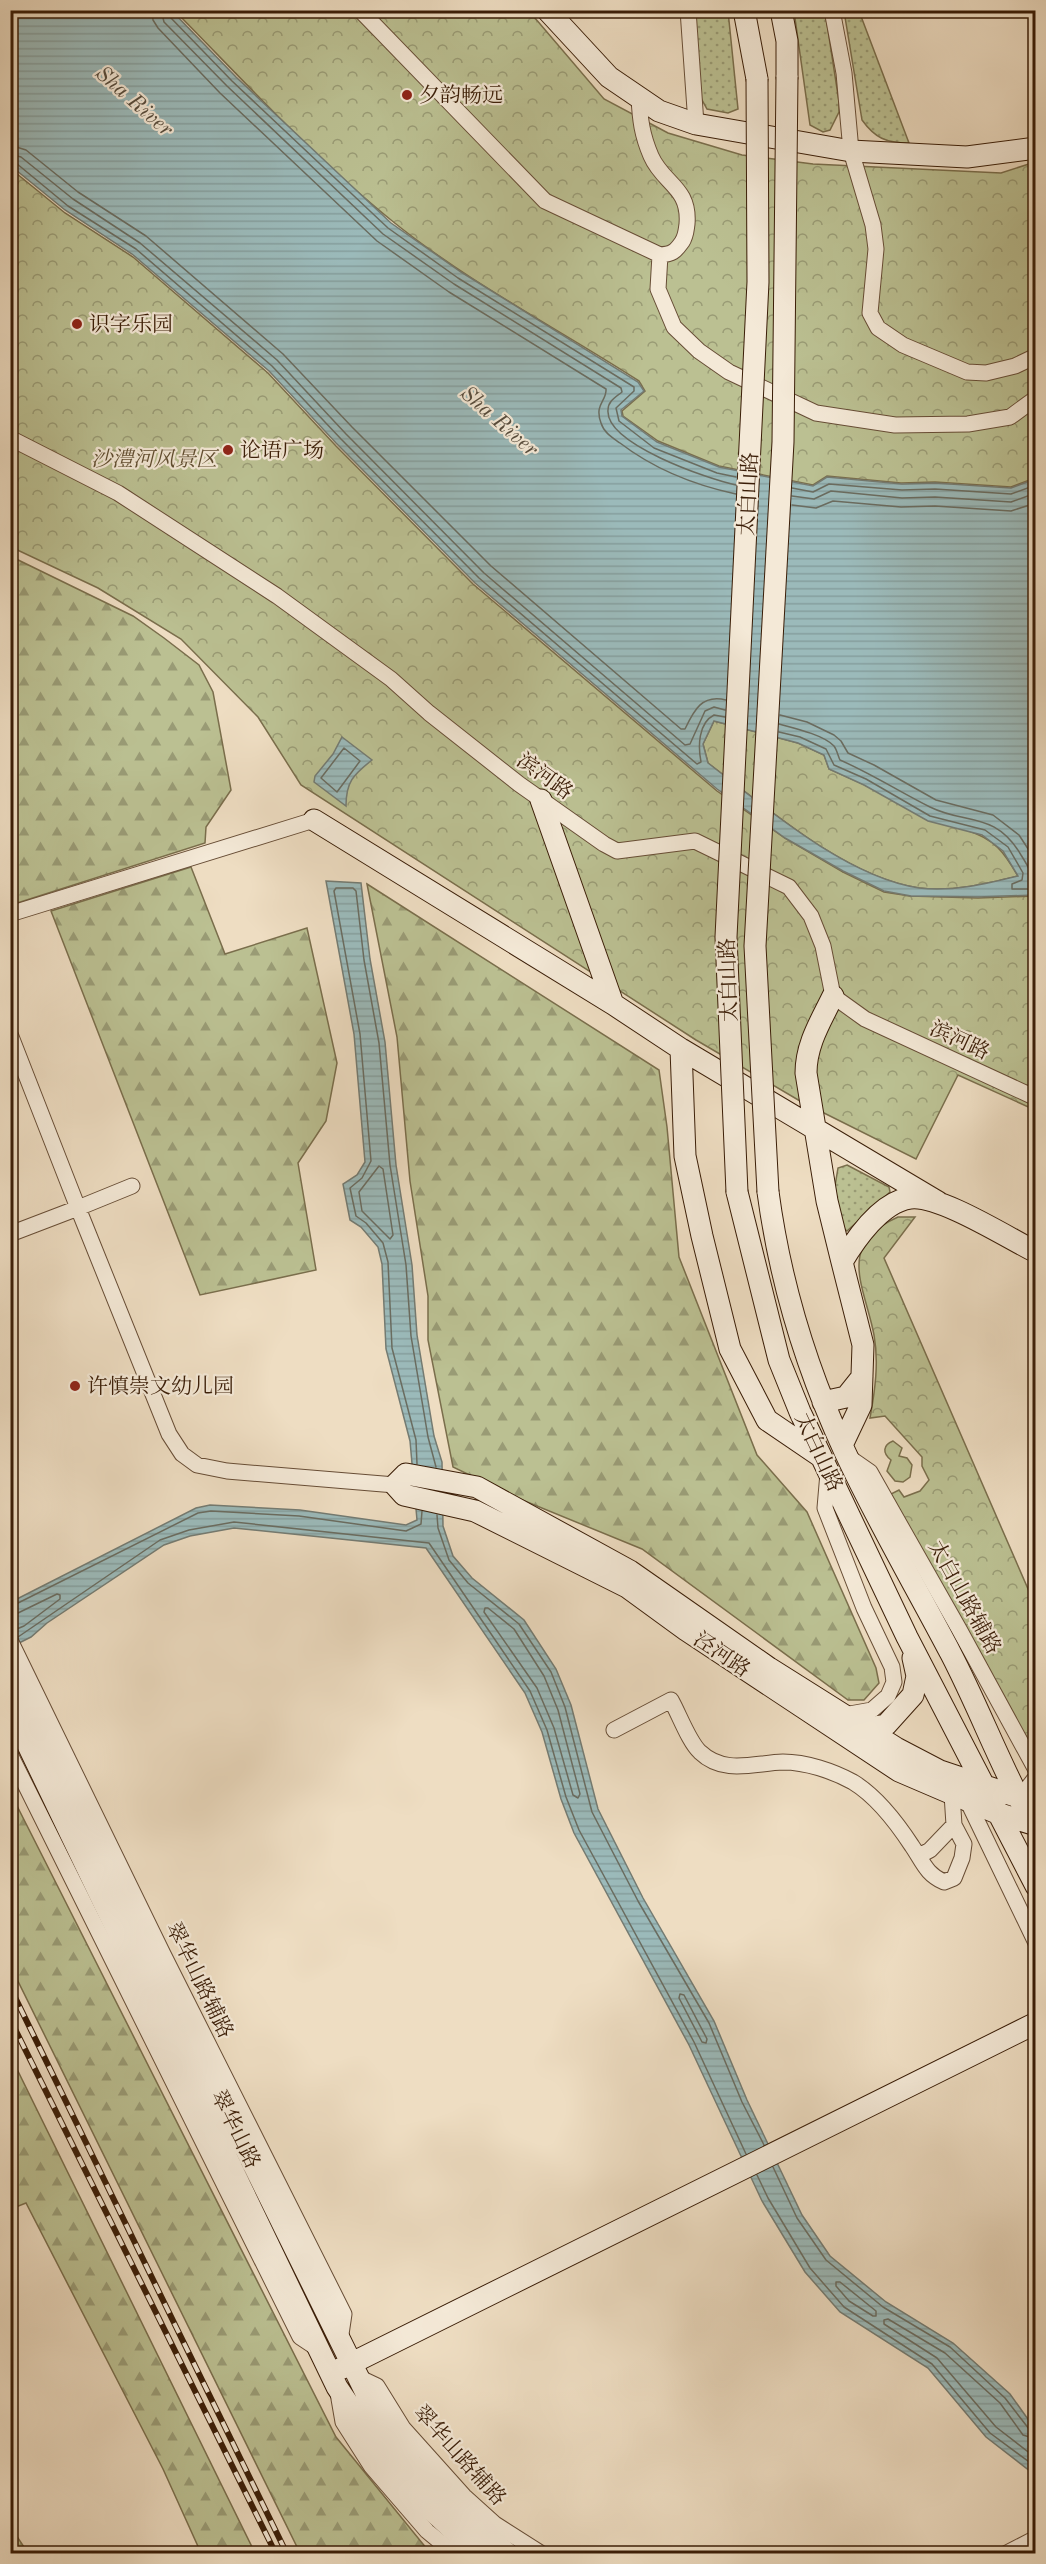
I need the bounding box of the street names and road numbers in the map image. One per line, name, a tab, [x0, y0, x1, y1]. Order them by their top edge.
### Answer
street label: 太白山路	[735, 451, 762, 537]
street label: 滨河路	[512, 749, 577, 804]
street label: 太白山路	[716, 938, 741, 1022]
street label: 滨河路	[926, 1017, 993, 1064]
street label: 太白山路	[790, 1409, 847, 1495]
street label: 太白山路辅路	[924, 1537, 1005, 1658]
street label: 泾河路	[689, 1627, 754, 1682]
street label: 翠华山路辅路	[162, 1919, 238, 2042]
street label: 翠华山路	[207, 2086, 264, 2172]
street label: 翠华山路辅路	[409, 2401, 510, 2510]

